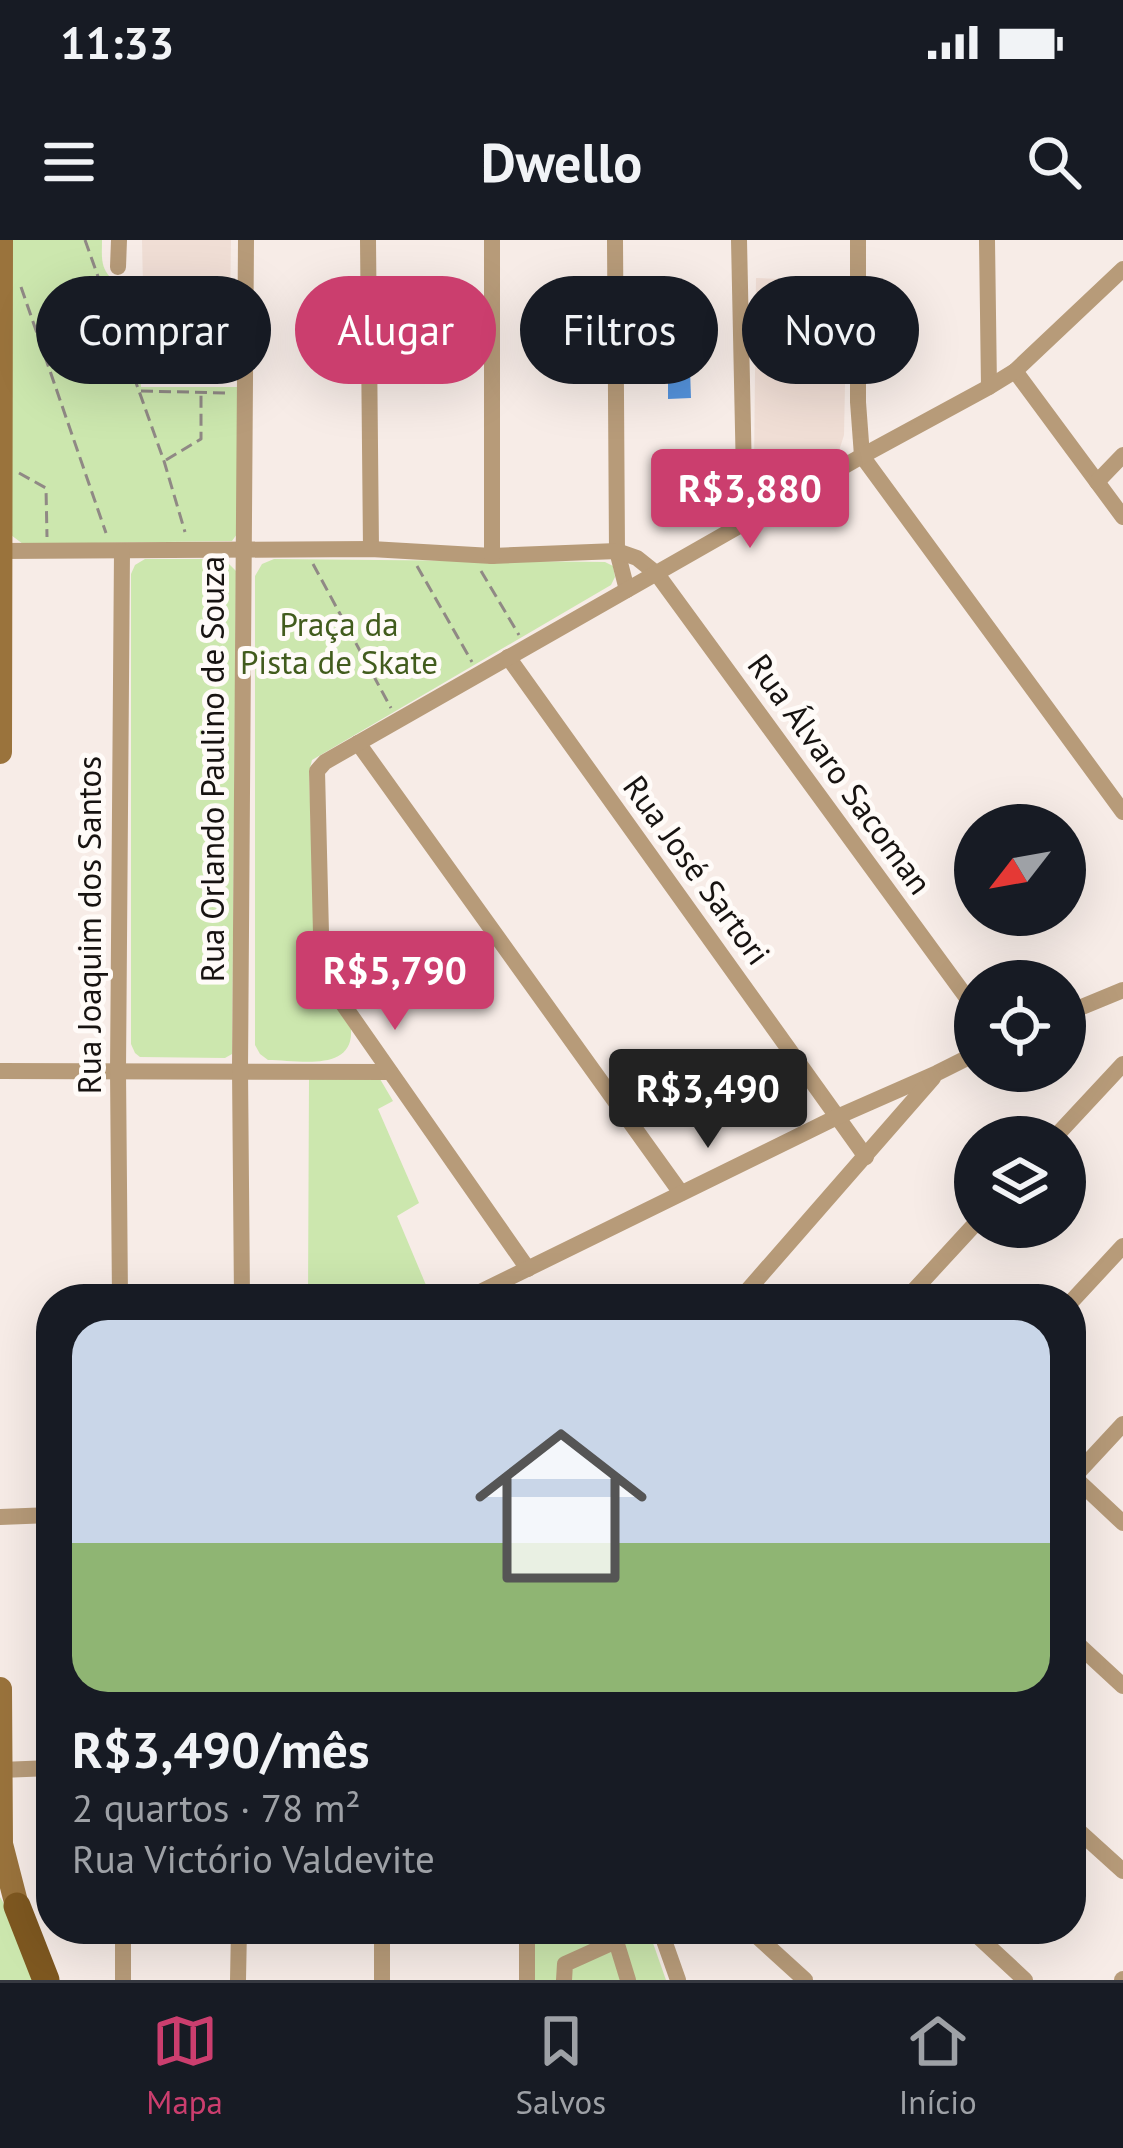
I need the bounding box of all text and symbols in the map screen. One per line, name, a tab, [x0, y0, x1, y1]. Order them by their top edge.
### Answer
text: 11:33	[60, 13, 174, 71]
text: Dwello	[481, 127, 642, 197]
icon: menu	[36, 129, 102, 195]
icon: search	[1021, 129, 1087, 195]
chip: Comprar	[36, 276, 271, 384]
chip: Alugar	[295, 276, 496, 384]
chip: Filtros	[520, 276, 718, 384]
chip: Novo	[742, 276, 919, 384]
pin: R$3,880	[639, 449, 861, 551]
text: R$3,880	[678, 462, 822, 513]
street label: Rua Orlando Paulino de Souza	[190, 556, 233, 982]
park label: Praça da Pista de Skate	[240, 602, 438, 683]
street label: Rua Álvaro Sacoman	[739, 645, 942, 902]
street label: Rua Joaquim dos Santos	[67, 756, 110, 1094]
street label: Rua José Sartori	[614, 767, 781, 973]
north arrow	[954, 804, 1086, 936]
map controls	[954, 804, 1086, 1248]
pin: R$5,790	[284, 931, 506, 1033]
text: R$5,790	[323, 944, 467, 995]
button: locate	[954, 960, 1086, 1092]
pin: R$3,490	[597, 1049, 819, 1151]
text: R$3,490	[636, 1062, 780, 1113]
button: layers	[954, 1116, 1086, 1248]
icon: home	[453, 1398, 669, 1614]
text: R$3,490/mês	[72, 1716, 369, 1782]
text: 2 quartos · 78 m²	[72, 1782, 361, 1833]
text: Rua Victório Valdevite	[72, 1833, 435, 1884]
tab: Mapa	[146, 2008, 223, 2123]
tab: Salvos	[516, 2008, 606, 2123]
tab: Início	[899, 2008, 977, 2123]

